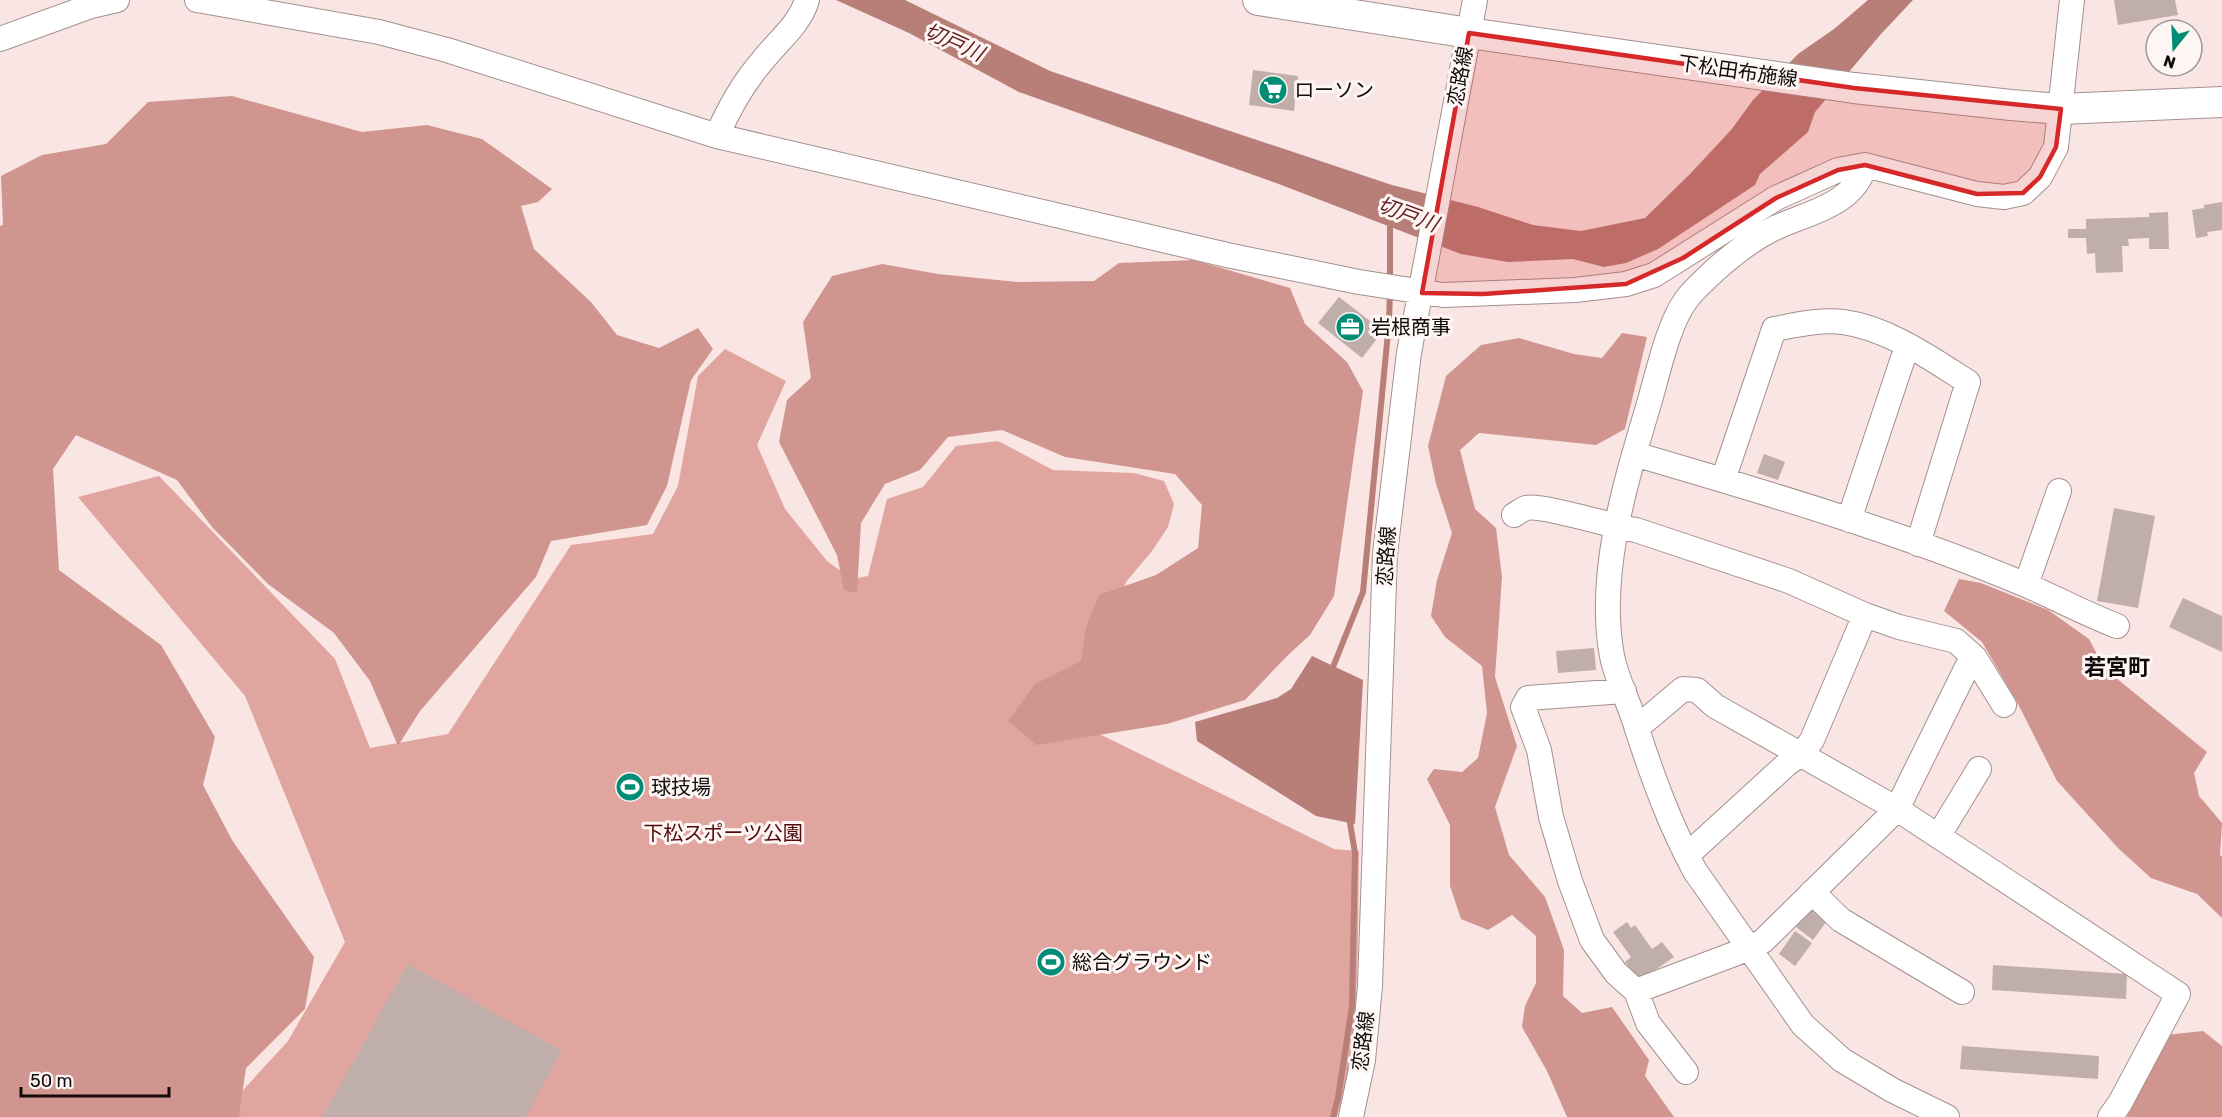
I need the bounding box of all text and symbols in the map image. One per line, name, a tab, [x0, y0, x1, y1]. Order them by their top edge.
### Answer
water label: 切戸川	[920, 18, 990, 67]
north arrow	[2144, 18, 2204, 78]
street label: 恋路線	[1442, 44, 1478, 108]
street label: 下松田布施線	[1677, 51, 1799, 91]
text: N	[2161, 51, 2178, 73]
supermarket icon: ローソン	[1257, 74, 1289, 106]
place label: ローソン	[1294, 78, 1374, 102]
water label: 切戸川	[1374, 191, 1444, 237]
office icon: 岩根商事	[1334, 311, 1366, 343]
place label: 岩根商事	[1371, 315, 1451, 339]
street label: 恋路線	[1372, 525, 1400, 587]
district label: 若宮町	[2084, 654, 2150, 681]
sports icon: 球技場	[614, 771, 646, 803]
place label: 球技場	[651, 775, 711, 799]
park label: 下松スポーツ公園	[643, 821, 803, 845]
sports icon: 総合グラウンド	[1035, 946, 1067, 978]
place label: 総合グラウンド	[1072, 950, 1212, 974]
street label: 恋路線	[1347, 1010, 1379, 1072]
scale bar	[21, 1060, 170, 1098]
text: 50 m	[30, 1070, 73, 1092]

